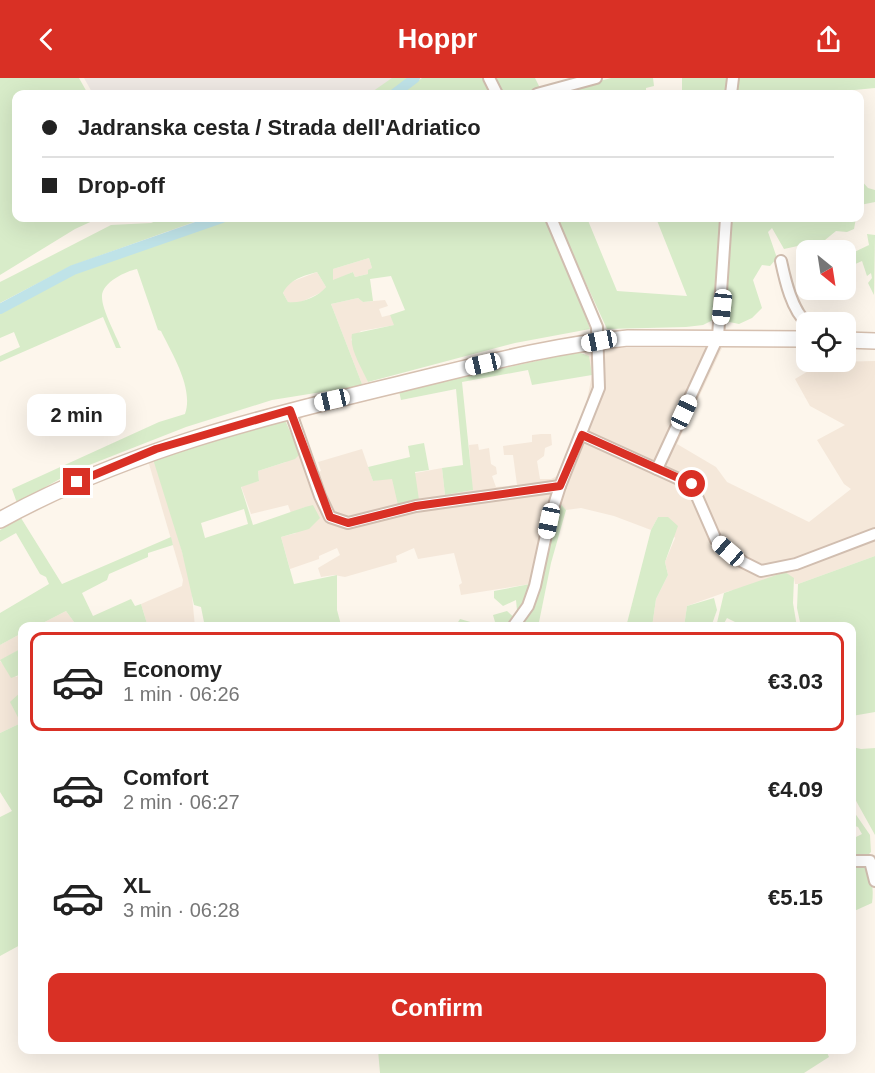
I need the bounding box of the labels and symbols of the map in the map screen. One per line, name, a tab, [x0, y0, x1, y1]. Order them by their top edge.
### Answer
north arrow	[796, 240, 856, 300]
car	[711, 288, 733, 326]
car	[580, 329, 618, 353]
car	[463, 351, 503, 377]
car	[312, 387, 352, 413]
car	[668, 392, 700, 432]
callout: 2 min	[28, 395, 127, 437]
route end	[63, 468, 90, 495]
route start	[678, 470, 705, 497]
car	[536, 502, 562, 540]
car	[709, 532, 747, 570]

